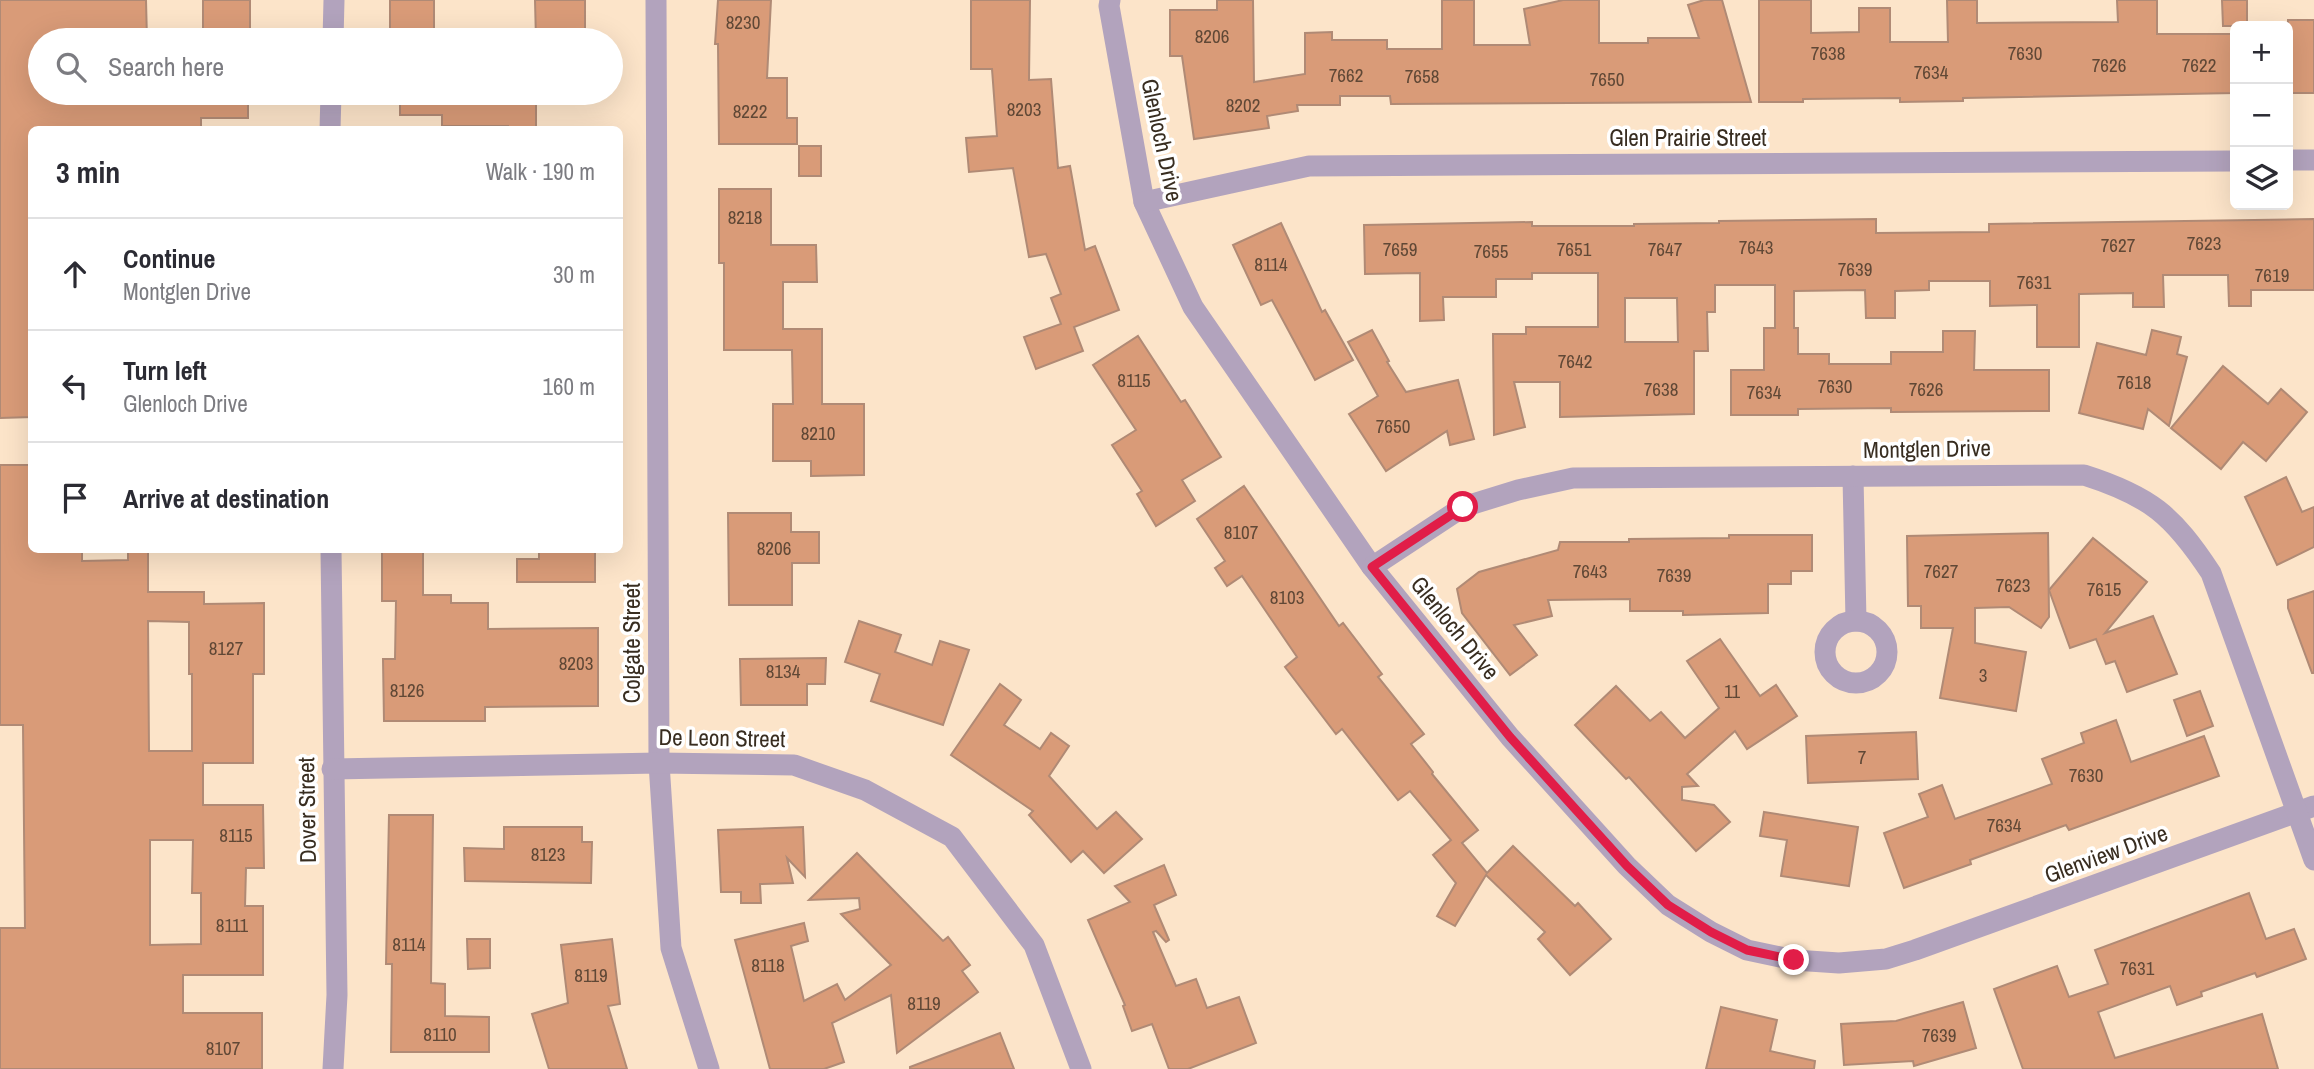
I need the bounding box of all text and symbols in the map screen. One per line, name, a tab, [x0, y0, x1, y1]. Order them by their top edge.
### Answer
house number: 8230	[726, 9, 760, 35]
map controls	[2230, 21, 2293, 210]
button: +	[2230, 21, 2293, 84]
house number: 8206	[1195, 23, 1229, 49]
search box	[28, 28, 623, 105]
house number: 7638	[1811, 40, 1845, 66]
house number: 7630	[2008, 40, 2042, 66]
icon: search	[52, 48, 90, 86]
text: Search here	[108, 49, 224, 84]
house number: 7626	[2092, 52, 2126, 78]
house number: 7622	[2182, 52, 2216, 78]
house number: 7634	[1914, 59, 1949, 85]
house number: 7662	[1329, 62, 1363, 88]
house number: 7658	[1405, 63, 1439, 89]
house number: 7650	[1590, 66, 1624, 92]
street label: Glenloch Drive	[1134, 76, 1191, 204]
button: −	[2230, 84, 2293, 147]
house number: 8202	[1226, 92, 1260, 118]
house number: 8203	[1007, 96, 1041, 122]
house number: 8222	[733, 98, 767, 124]
street label: Glen Prairie Street	[1609, 122, 1767, 153]
button: layers	[2230, 147, 2293, 210]
text: 3 min	[56, 152, 120, 192]
text: Walk · 190 m	[486, 156, 595, 187]
house number: 8218	[728, 204, 762, 230]
house number: 7623	[2187, 230, 2221, 256]
house number: 7627	[2101, 232, 2136, 258]
house number: 7643	[1739, 234, 1773, 260]
house number: 7659	[1383, 236, 1417, 262]
house number: 7651	[1557, 236, 1592, 262]
house number: 7647	[1648, 236, 1683, 262]
house number: 7655	[1474, 238, 1509, 264]
text: Continue	[123, 241, 215, 276]
house number: 8114	[1254, 251, 1288, 277]
icon: ahead	[56, 255, 94, 293]
house number: 7639	[1838, 256, 1872, 282]
text: 30 m	[553, 259, 595, 290]
house number: 7619	[2255, 262, 2289, 288]
house number: 7631	[2017, 269, 2052, 295]
text: Montglen Drive	[123, 276, 251, 307]
house number: 7642	[1558, 348, 1592, 374]
text: Turn left	[123, 353, 207, 388]
icon: left	[56, 367, 94, 405]
house number: 8115	[1117, 367, 1151, 393]
house number: 7618	[2117, 369, 2151, 395]
text: 160 m	[543, 371, 595, 402]
house number: 7630	[1818, 373, 1852, 399]
house number: 7638	[1644, 376, 1678, 402]
house number: 7626	[1909, 376, 1943, 402]
house number: 7634	[1747, 379, 1782, 405]
text: Glenloch Drive	[123, 388, 248, 419]
house number: 7650	[1376, 413, 1410, 439]
house number: 8210	[801, 420, 835, 446]
street label: Montglen Drive	[1863, 432, 1991, 465]
icon: arrive	[56, 479, 94, 517]
text: Arrive at destination	[123, 481, 329, 516]
route start	[1447, 491, 1478, 522]
house number: 8107	[1224, 519, 1259, 545]
house number: 8206	[757, 535, 791, 561]
house number: 7643	[1573, 558, 1607, 584]
house number: 7627	[1924, 558, 1959, 584]
house number: 7639	[1657, 562, 1691, 588]
street label: Glenloch Drive	[1404, 569, 1507, 686]
house number: 7623	[1996, 572, 2030, 598]
house number: 7615	[2087, 576, 2122, 602]
street label: Colgate Street	[616, 583, 647, 703]
house number: 8103	[1270, 584, 1304, 610]
house number: 8127	[209, 635, 244, 661]
house number: 8203	[559, 650, 593, 676]
house number: 8134	[766, 658, 801, 684]
house number: 3	[1979, 662, 1987, 688]
house number: 8126	[390, 677, 424, 703]
house number: 11	[1724, 678, 1740, 704]
street label: De Leon Street	[658, 721, 786, 754]
house number: 7	[1858, 744, 1867, 770]
street label: Dover Street	[290, 757, 323, 863]
house number: 7630	[2069, 762, 2103, 788]
house number: 7634	[1987, 812, 2022, 838]
street label: Glenview Drive	[2040, 817, 2172, 890]
house number: 8115	[219, 822, 253, 848]
house number: 8123	[531, 841, 565, 867]
house number: 8111	[216, 912, 249, 938]
house number: 8114	[392, 931, 426, 957]
route end	[1778, 944, 1809, 975]
house number: 8118	[751, 952, 785, 978]
house number: 7631	[2120, 955, 2155, 981]
house number: 8119	[574, 962, 608, 988]
house number: 8119	[907, 990, 941, 1016]
house number: 8110	[423, 1021, 457, 1047]
house number: 7639	[1922, 1022, 1956, 1048]
house number: 8107	[206, 1035, 241, 1061]

